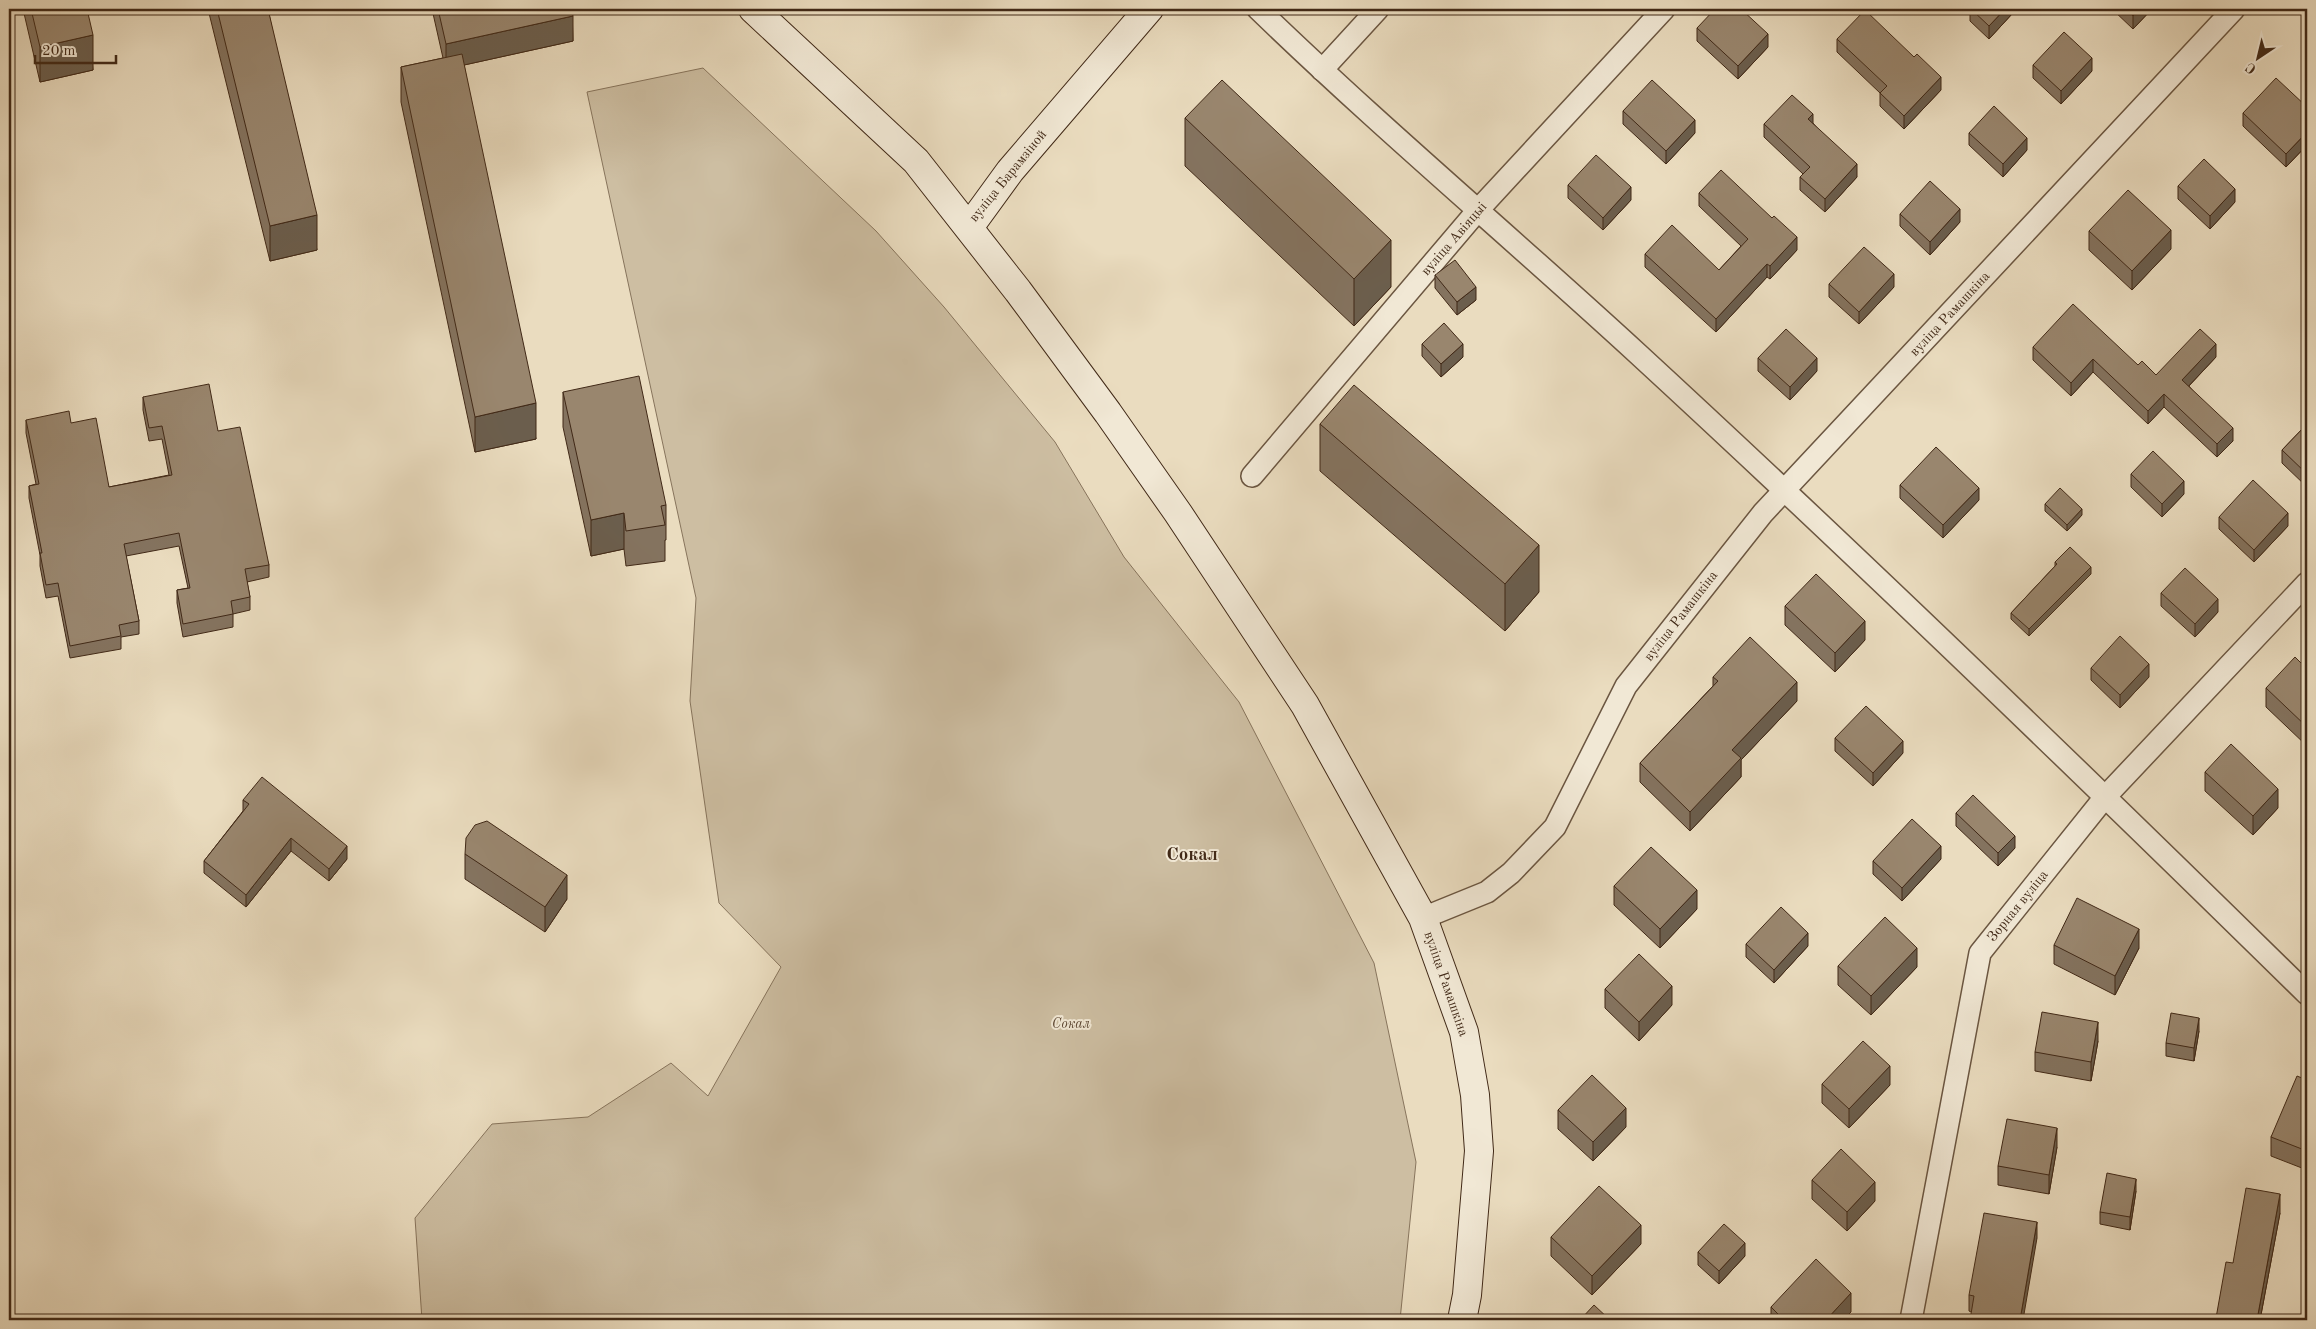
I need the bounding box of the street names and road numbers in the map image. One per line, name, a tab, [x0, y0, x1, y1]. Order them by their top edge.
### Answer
street label: вуліца Барамзіной	[967, 127, 1049, 225]
street label: вуліца Авіяцыі	[1419, 200, 1490, 278]
street label: вуліца Рамашкіна	[1907, 269, 1993, 359]
street label: вуліца Рамашкіна	[1642, 568, 1720, 664]
street label: Зорная вуліца	[1985, 868, 2051, 944]
street label: вуліца Рамашкіна	[1421, 930, 1471, 1038]

